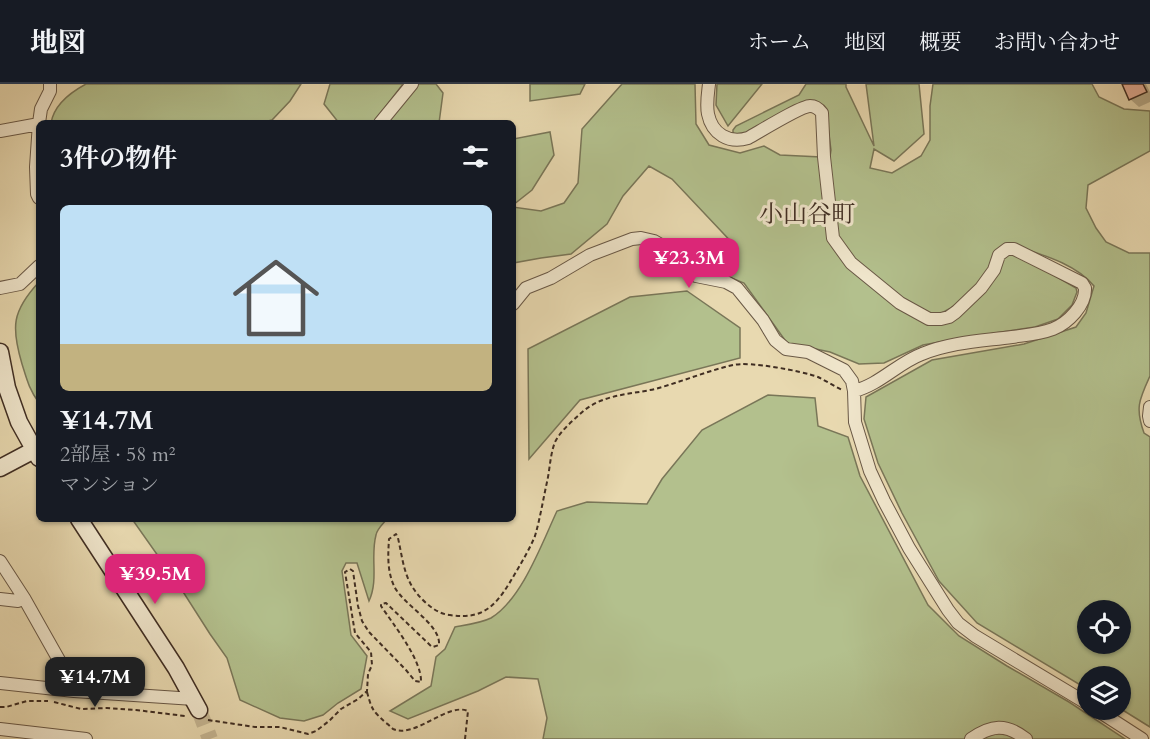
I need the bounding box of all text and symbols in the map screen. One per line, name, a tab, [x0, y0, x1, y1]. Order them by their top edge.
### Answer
text: 地図	[30, 24, 86, 62]
text: ホーム	[748, 28, 811, 57]
text: 地図	[844, 28, 886, 57]
text: 概要	[919, 28, 961, 57]
text: お問い合わせ	[994, 28, 1120, 57]
icon: filters	[459, 140, 492, 173]
text: 3件の物件	[60, 141, 177, 176]
district label: 小山谷町	[759, 198, 855, 231]
pin: ¥23.3M	[640, 238, 738, 289]
icon: home	[222, 244, 330, 352]
text: ¥23.3M	[653, 244, 725, 271]
text: ¥14.7M	[60, 403, 153, 438]
text: 2部屋 · 58 m²	[60, 441, 176, 468]
text: マンション	[60, 471, 159, 498]
pin: ¥39.5M	[106, 554, 204, 605]
text: ¥39.5M	[119, 560, 191, 587]
map controls	[1077, 600, 1131, 720]
button: locate	[1077, 600, 1131, 654]
pin: ¥14.7M	[46, 657, 144, 708]
text: ¥14.7M	[59, 663, 131, 690]
button: layers	[1077, 666, 1131, 720]

